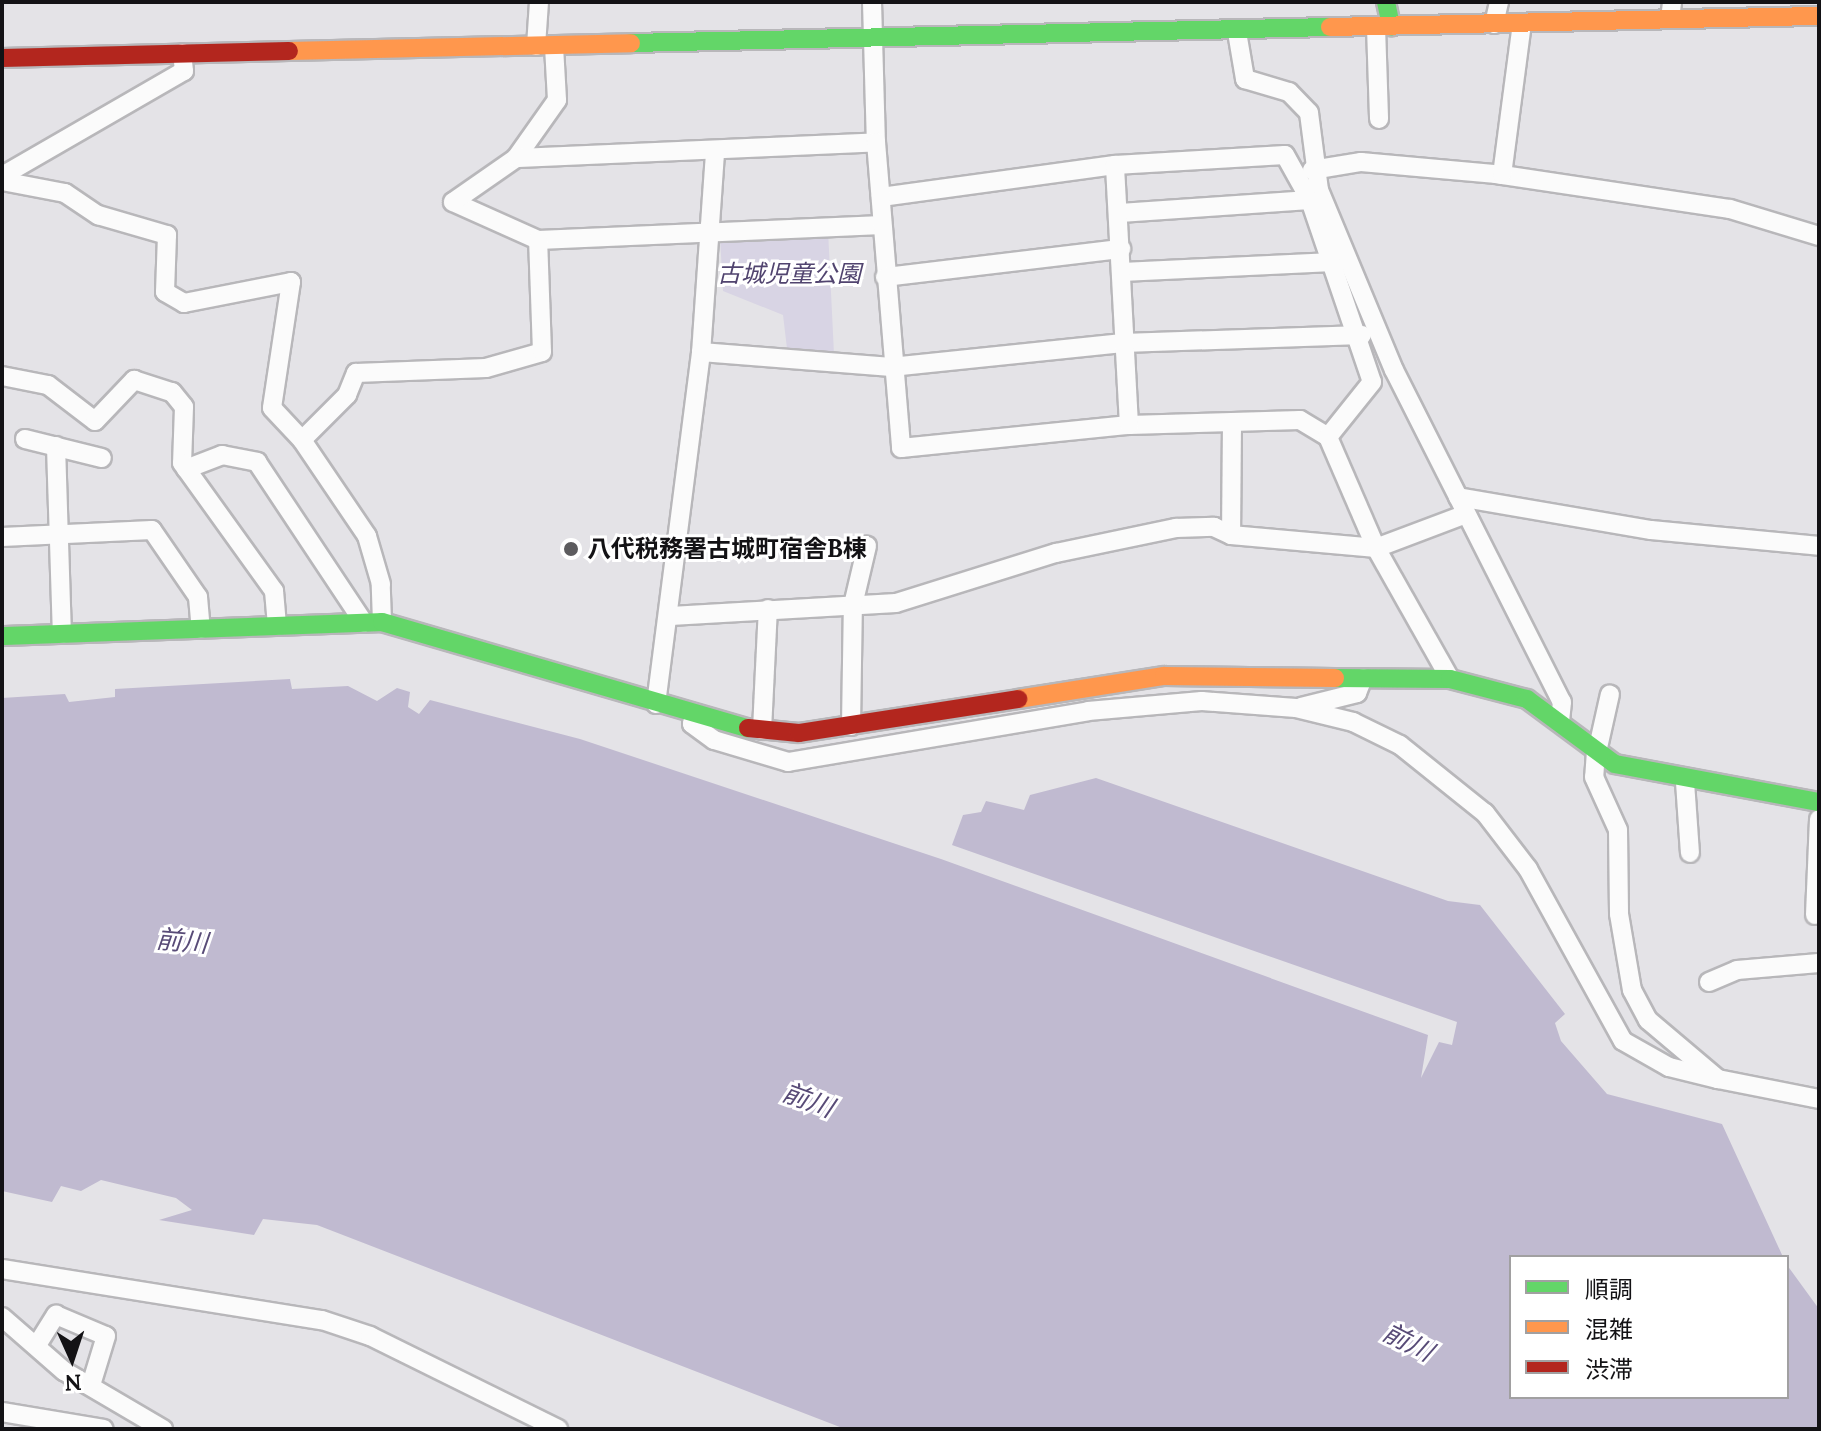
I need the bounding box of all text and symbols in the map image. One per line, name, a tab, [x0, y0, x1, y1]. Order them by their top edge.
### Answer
park label: 古城児童公園	[717, 260, 861, 288]
place label: 八代税務署古城町宿舎B棟	[587, 535, 867, 563]
marker: 八代税務署古城町宿舎B棟	[562, 540, 580, 558]
water label: 前川	[155, 923, 209, 959]
water label: 前川	[778, 1076, 838, 1124]
legend	[1509, 1255, 1789, 1399]
text: 順調	[1585, 1274, 1633, 1305]
text: 混雑	[1585, 1314, 1633, 1345]
water label: 前川	[1378, 1316, 1438, 1368]
north arrow	[32, 1319, 112, 1399]
text: 渋滞	[1585, 1354, 1633, 1385]
text: N	[64, 1369, 82, 1397]

